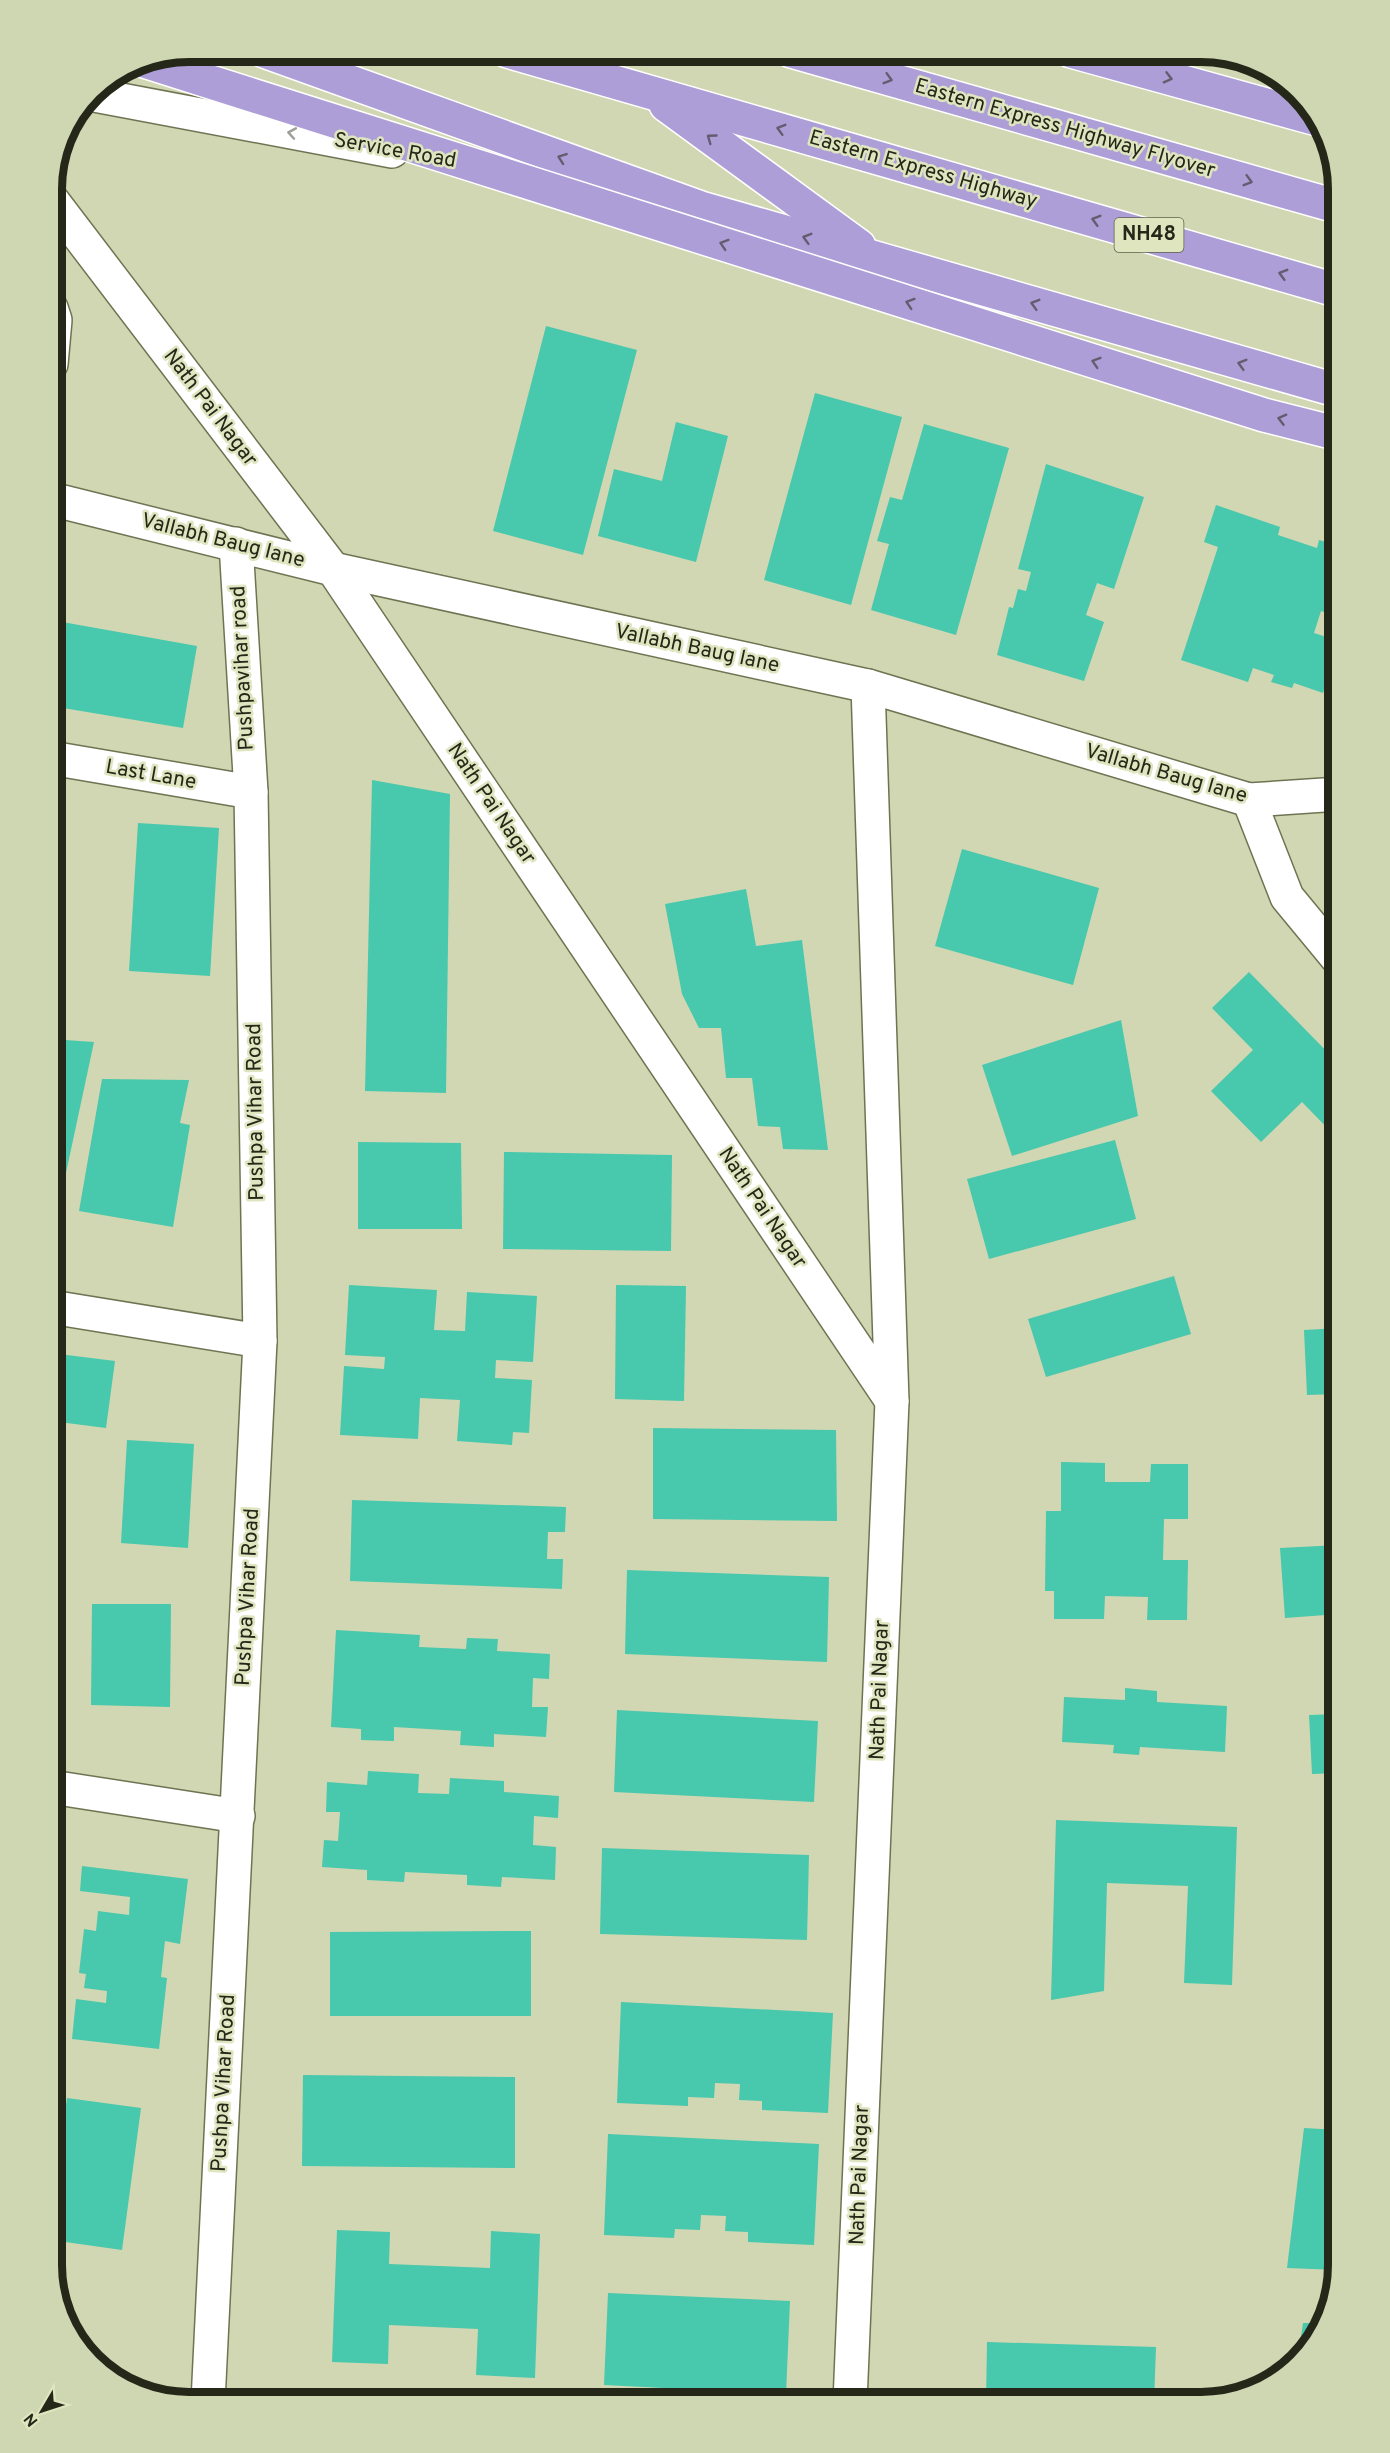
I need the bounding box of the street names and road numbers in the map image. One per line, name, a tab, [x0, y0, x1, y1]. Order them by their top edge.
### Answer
street label: Eastern Express Highway Flyover	[912, 74, 1218, 184]
street label: Eastern Express Highway	[806, 125, 1040, 215]
street label: Service Road	[332, 127, 458, 175]
road number: NH48	[1114, 218, 1184, 252]
street label: Nath Pai Nagar	[157, 344, 263, 472]
street label: Vallabh Baug lane	[138, 508, 308, 574]
street label: Pushpavihar road	[225, 585, 261, 751]
street label: Vallabh Baug lane	[612, 618, 782, 680]
street label: Nath Pai Nagar	[441, 738, 541, 870]
street label: Vallabh Baug lane	[1082, 738, 1250, 810]
street label: Last Lane	[103, 754, 199, 796]
street label: Pushpa Vihar Road	[241, 1023, 271, 1201]
street label: Nath Pai Nagar	[712, 1142, 812, 1274]
street label: Pushpa Vihar Road	[230, 1507, 266, 1687]
street label: Nath Pai Nagar	[864, 1619, 896, 1761]
street label: Pushpa Vihar Road	[206, 1993, 242, 2173]
street label: Nath Pai Nagar	[844, 2104, 876, 2246]

